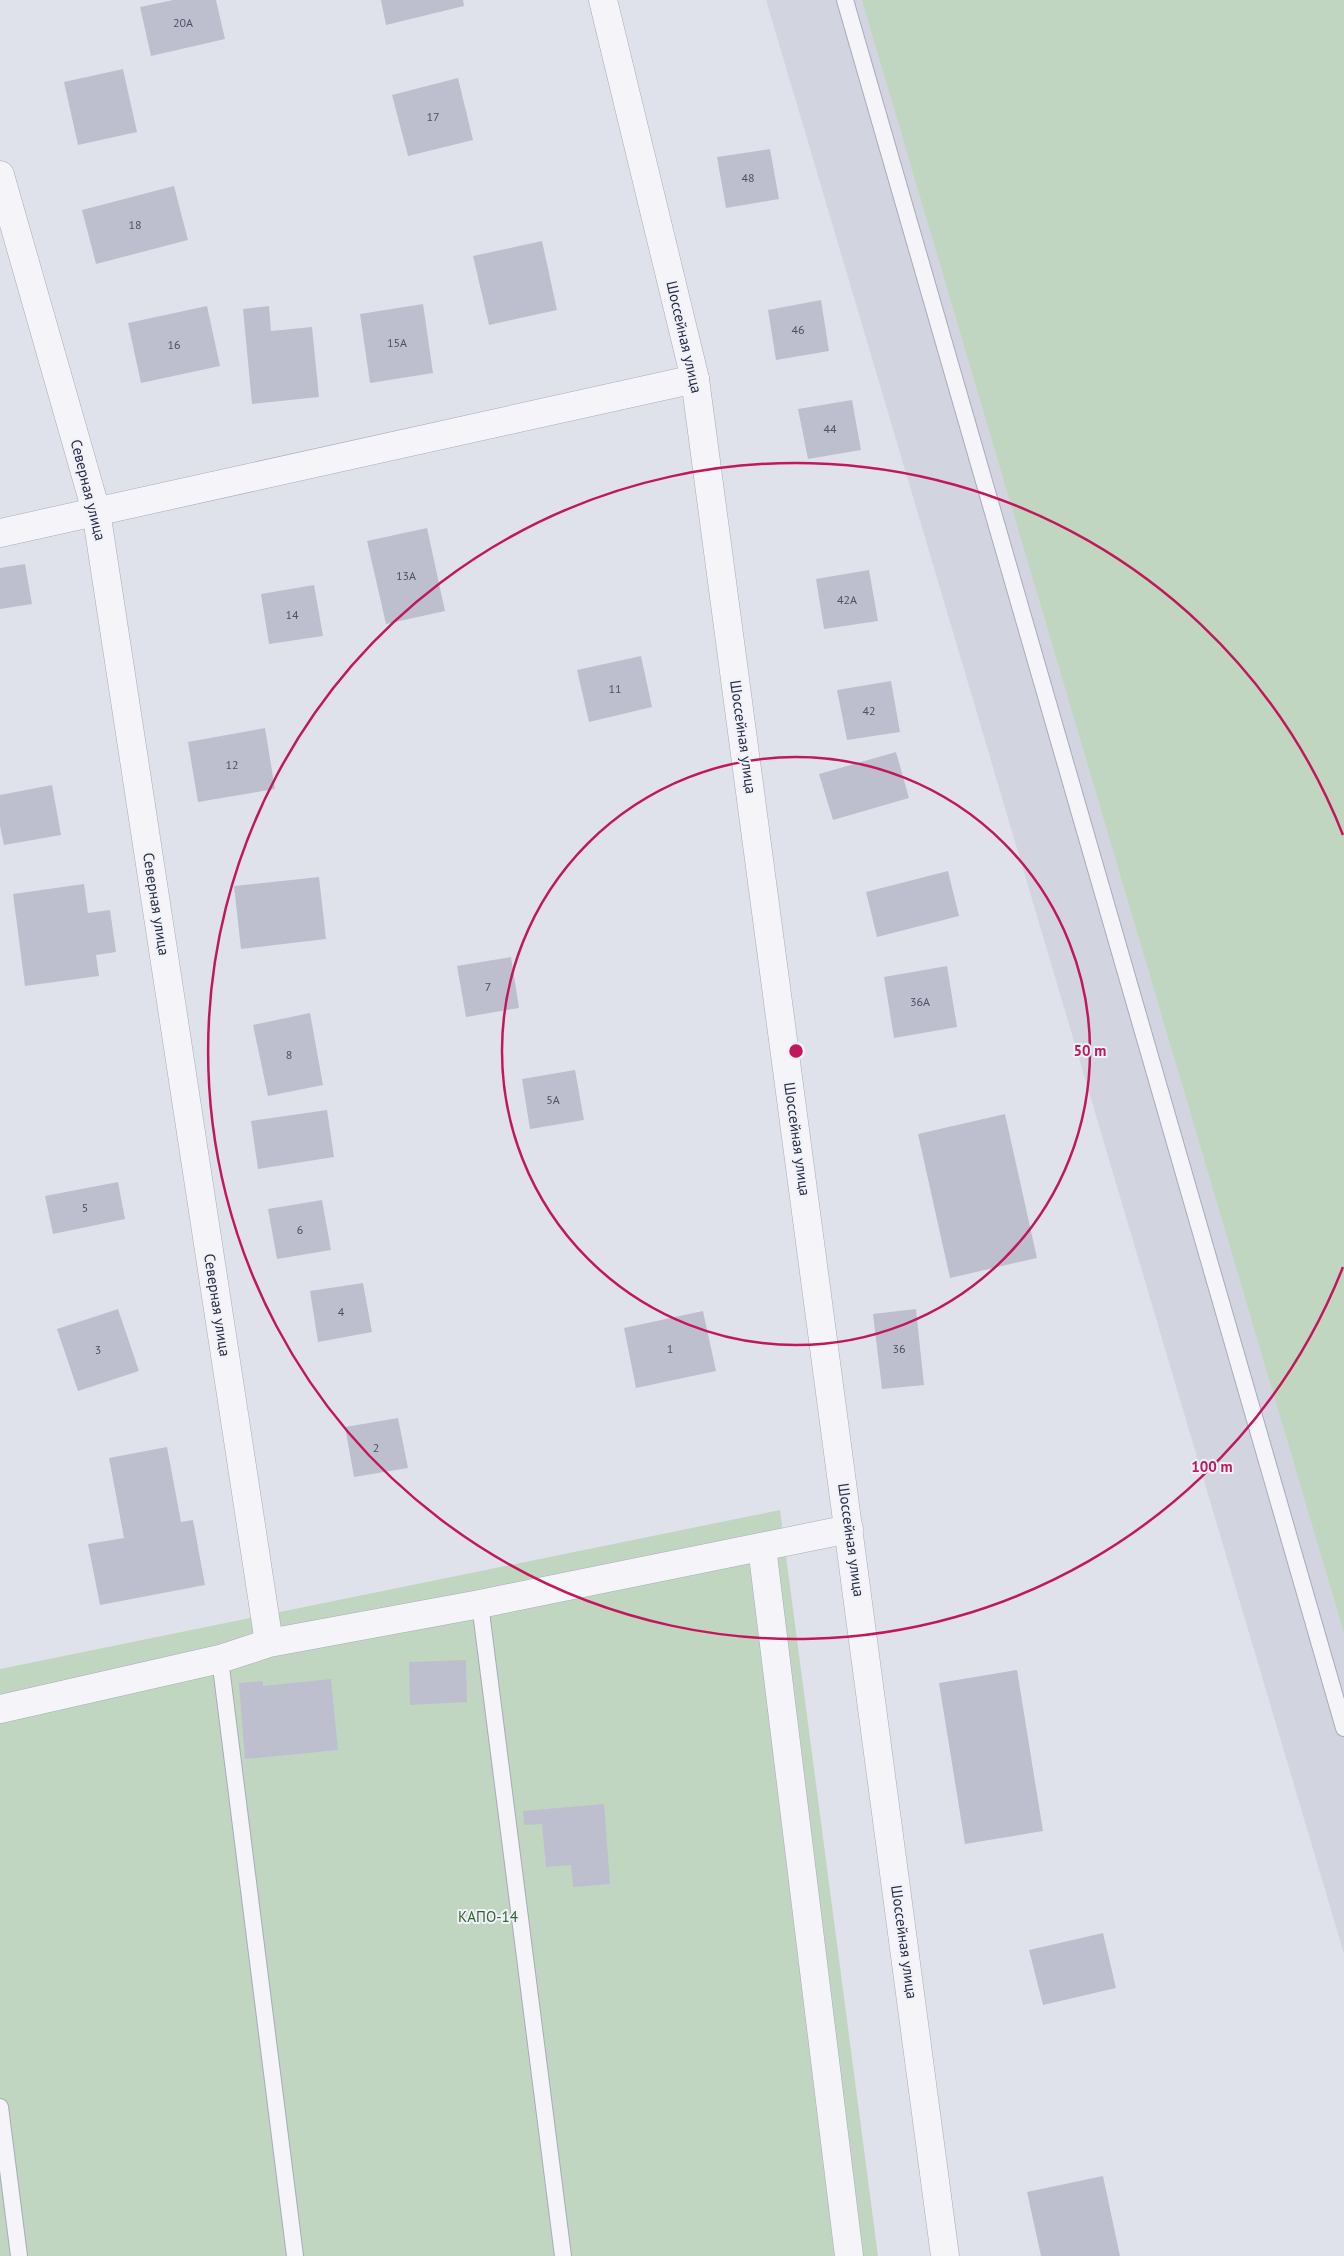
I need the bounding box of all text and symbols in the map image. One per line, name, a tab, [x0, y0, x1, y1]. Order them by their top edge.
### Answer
house number: 20А	[173, 15, 193, 30]
house number: 17	[426, 109, 440, 124]
house number: 48	[741, 170, 755, 185]
house number: 18	[128, 217, 142, 232]
street label: Шоссейная улица	[662, 279, 707, 395]
house number: 46	[791, 322, 805, 337]
house number: 15А	[387, 335, 407, 350]
house number: 16	[167, 337, 181, 352]
house number: 44	[823, 421, 837, 436]
street label: Северная улица	[67, 437, 110, 543]
house number: 13А	[396, 568, 416, 583]
house number: 42А	[837, 592, 857, 607]
house number: 14	[285, 607, 299, 622]
street label: Шоссейная улица	[726, 679, 761, 795]
house number: 11	[608, 681, 622, 696]
house number: 42	[862, 703, 876, 718]
house number: 12	[225, 757, 239, 772]
street label: Северная улица	[139, 851, 174, 957]
house number: 7	[485, 979, 491, 994]
house number: 36А	[910, 994, 930, 1009]
text: 50 m	[1074, 1041, 1106, 1060]
centre of rings	[787, 1042, 805, 1060]
house number: 8	[286, 1047, 292, 1062]
street label: Шоссейная улица	[780, 1081, 815, 1197]
house number: 5А	[546, 1092, 560, 1107]
house number: 5	[82, 1200, 88, 1215]
house number: 6	[297, 1222, 303, 1237]
street label: Северная улица	[200, 1252, 235, 1358]
house number: 4	[338, 1304, 345, 1319]
house number: 1	[667, 1341, 673, 1356]
house number: 36	[892, 1341, 906, 1356]
house number: 3	[95, 1342, 101, 1357]
house number: 2	[373, 1440, 379, 1455]
text: 100 m	[1191, 1457, 1233, 1476]
street label: Шоссейная улица	[834, 1482, 869, 1598]
street label: Шоссейная улица	[887, 1884, 922, 2000]
park label: КАПО-14	[458, 1907, 518, 1926]

